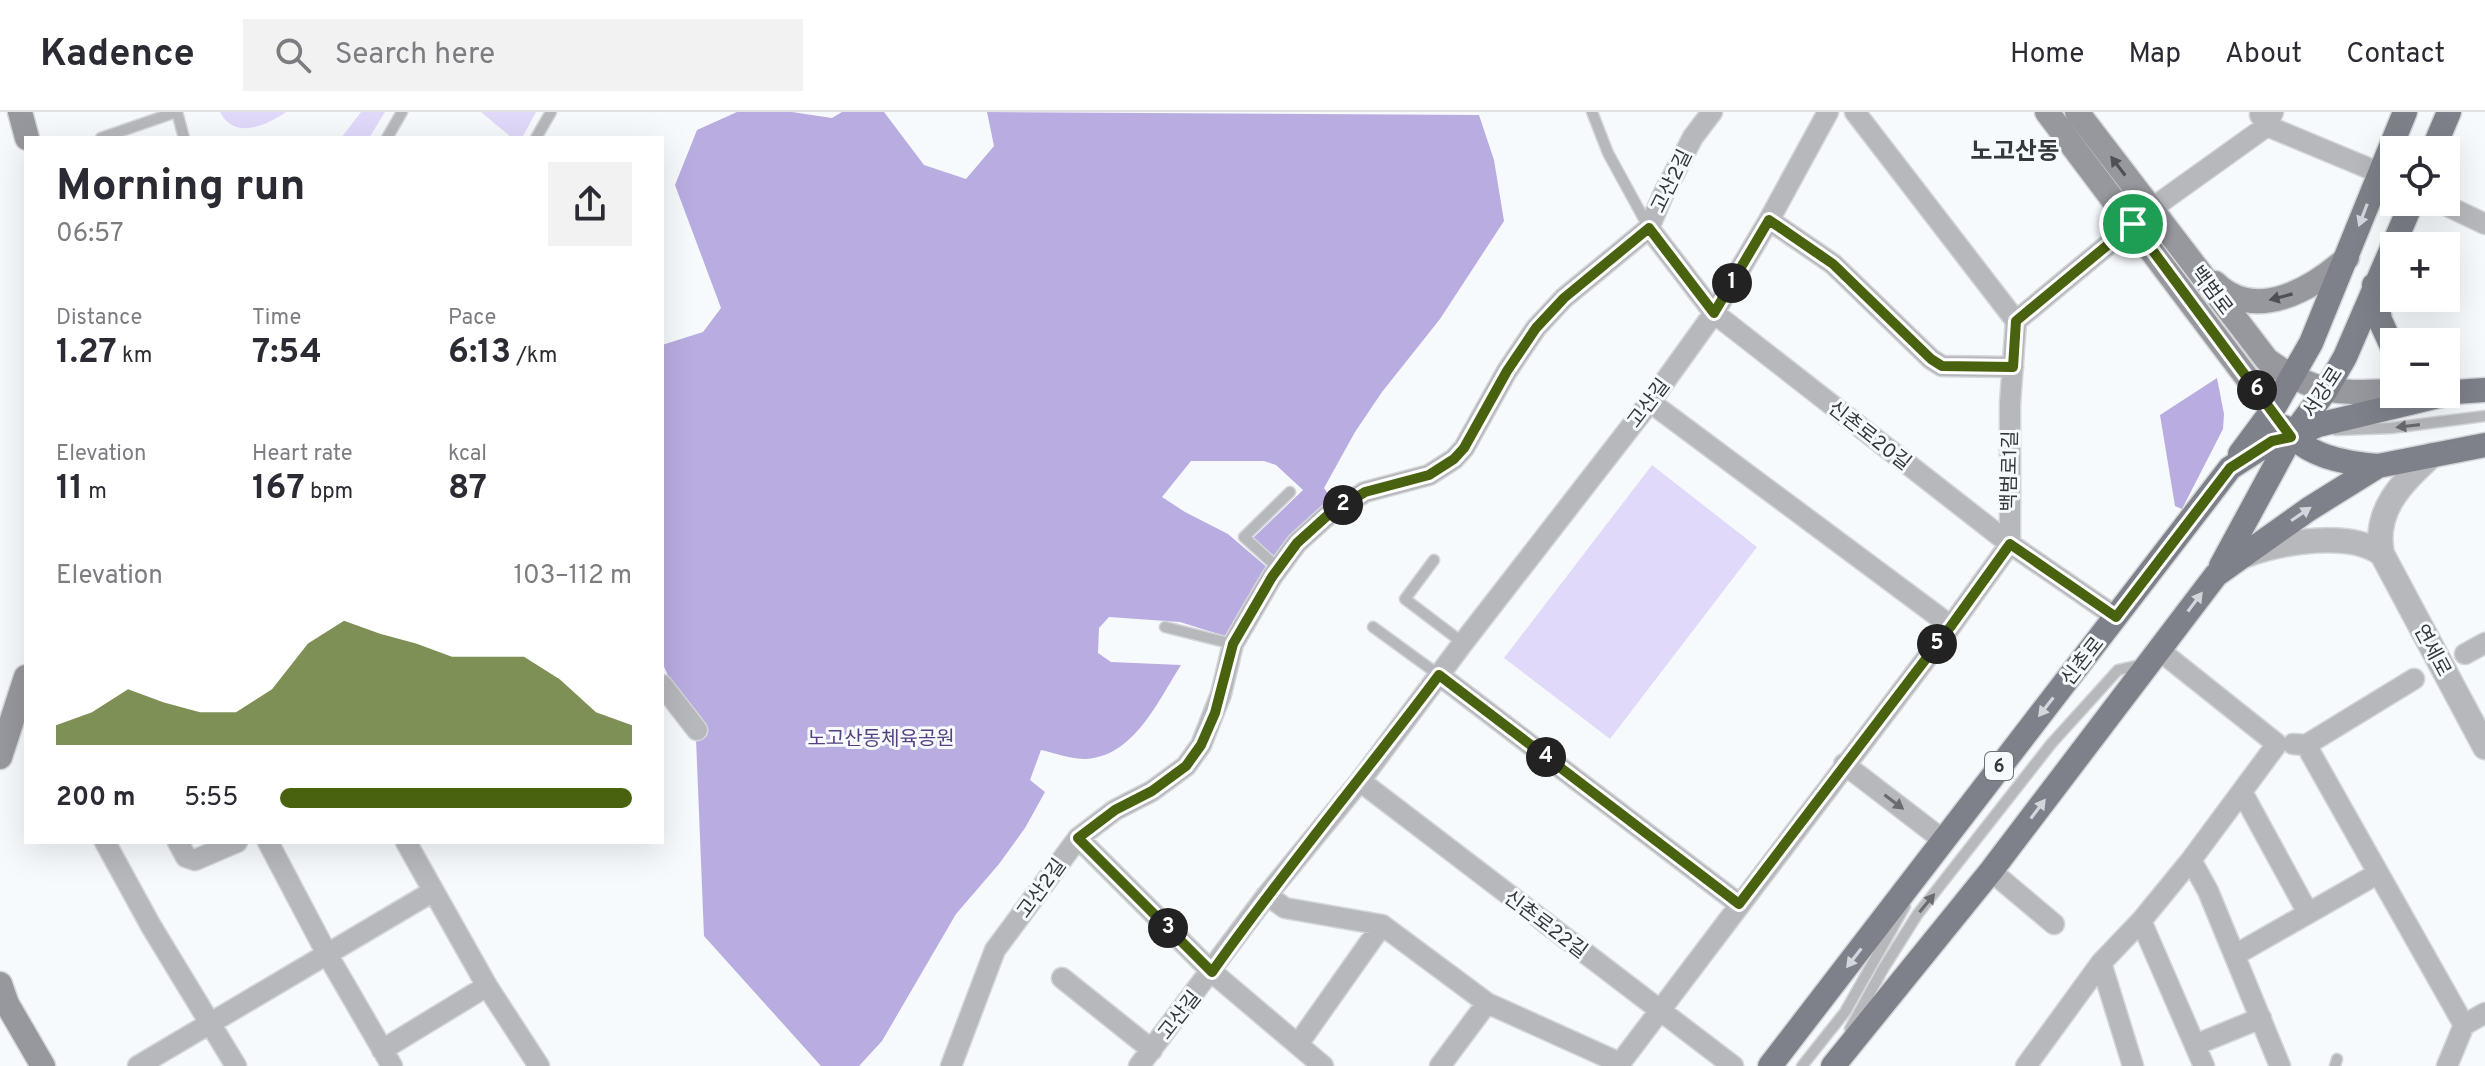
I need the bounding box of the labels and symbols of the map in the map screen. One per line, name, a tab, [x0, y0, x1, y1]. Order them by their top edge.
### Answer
district label: 노고산동	[1971, 138, 2059, 168]
street label: 고산2길	[1646, 146, 1699, 218]
one-way arrow	[2111, 156, 2127, 176]
pin	[2099, 190, 2167, 258]
one-way arrow	[2357, 204, 2370, 228]
street label: 백범로	[2183, 261, 2237, 321]
pin: 1	[1712, 263, 1752, 303]
one-way arrow	[2268, 291, 2293, 303]
street label: 서강로	[2298, 363, 2350, 423]
pin: 6	[2237, 370, 2277, 410]
street label: 고산길	[1623, 374, 1677, 434]
street label: 신촌로20길	[1822, 396, 1916, 477]
one-way arrow	[2395, 420, 2420, 433]
street label: 백범로1길	[1997, 430, 2025, 512]
pin: 2	[1323, 485, 1363, 525]
one-way arrow	[2291, 507, 2312, 522]
one-way arrow	[2187, 592, 2203, 612]
street label: 연세로	[2407, 620, 2456, 681]
pin: 5	[1917, 624, 1957, 664]
street label: 신촌로	[2056, 632, 2111, 692]
one-way arrow	[2038, 697, 2054, 717]
park label: 노고산동체육공원	[807, 727, 955, 753]
pin: 4	[1526, 737, 1566, 777]
road number: 6	[1985, 752, 2013, 780]
one-way arrow	[1883, 794, 1905, 810]
one-way arrow	[2030, 799, 2046, 819]
street label: 고산2길	[1012, 854, 1073, 924]
street label: 신촌로22길	[1498, 886, 1592, 965]
one-way arrow	[1918, 893, 1935, 913]
pin: 3	[1148, 908, 1188, 948]
one-way arrow	[1846, 948, 1862, 968]
street label: 고산길	[1153, 986, 1208, 1046]

